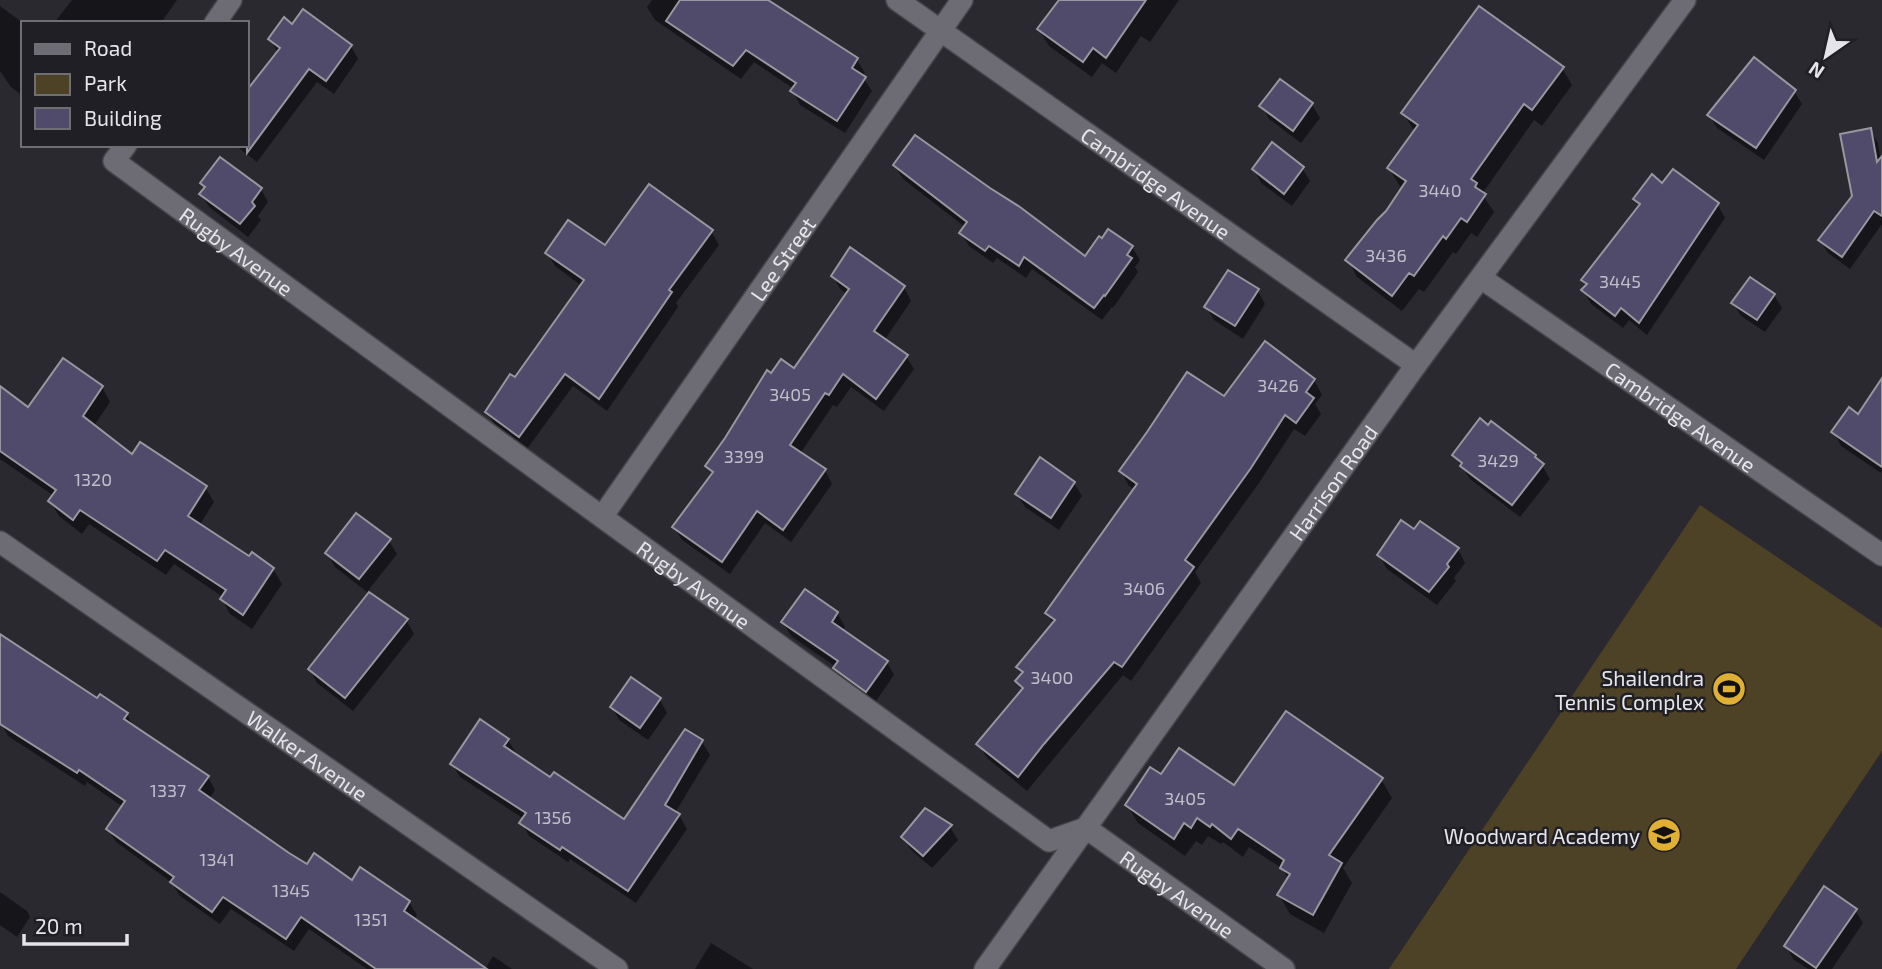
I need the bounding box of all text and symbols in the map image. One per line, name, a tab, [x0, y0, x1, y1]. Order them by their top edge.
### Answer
legend	[21, 21, 248, 147]
north arrow	[1791, 21, 1861, 91]
text: Road	[84, 35, 132, 60]
text: N	[1804, 57, 1828, 84]
text: Park	[84, 70, 127, 95]
text: Building	[84, 105, 162, 130]
street label: Cambridge Avenue	[1077, 121, 1236, 244]
house number: 3440	[1418, 179, 1462, 201]
street label: Rugby Avenue	[175, 201, 298, 300]
street label: Lee Street	[744, 212, 820, 305]
house number: 3436	[1365, 244, 1407, 266]
house number: 3445	[1599, 270, 1641, 292]
street label: Cambridge Avenue	[1601, 355, 1761, 477]
house number: 3426	[1257, 374, 1299, 396]
house number: 3405	[769, 383, 811, 405]
street label: Harrison Road	[1283, 420, 1382, 545]
house number: 3399	[724, 445, 764, 467]
house number: 3429	[1477, 449, 1519, 471]
house number: 1320	[74, 468, 112, 490]
street label: Rugby Avenue	[633, 534, 756, 633]
house number: 3406	[1123, 577, 1165, 599]
place label: Shailendra Tennis Complex	[1555, 665, 1704, 714]
house number: 3400	[1031, 666, 1073, 688]
sports icon: Shailendra Tennis Complex	[1710, 670, 1748, 708]
street label: Walker Avenue	[242, 704, 373, 805]
house number: 1337	[150, 779, 186, 801]
house number: 3405	[1164, 787, 1206, 809]
house number: 1356	[534, 806, 572, 828]
school or university icon: Woodward Academy	[1645, 816, 1683, 854]
place label: Woodward Academy	[1444, 823, 1640, 848]
street label: Rugby Avenue	[1116, 844, 1240, 942]
house number: 1341	[199, 848, 235, 870]
house number: 1345	[272, 879, 310, 901]
scale bar	[24, 902, 128, 946]
house number: 1351	[354, 908, 388, 930]
text: 20 m	[35, 913, 83, 938]

